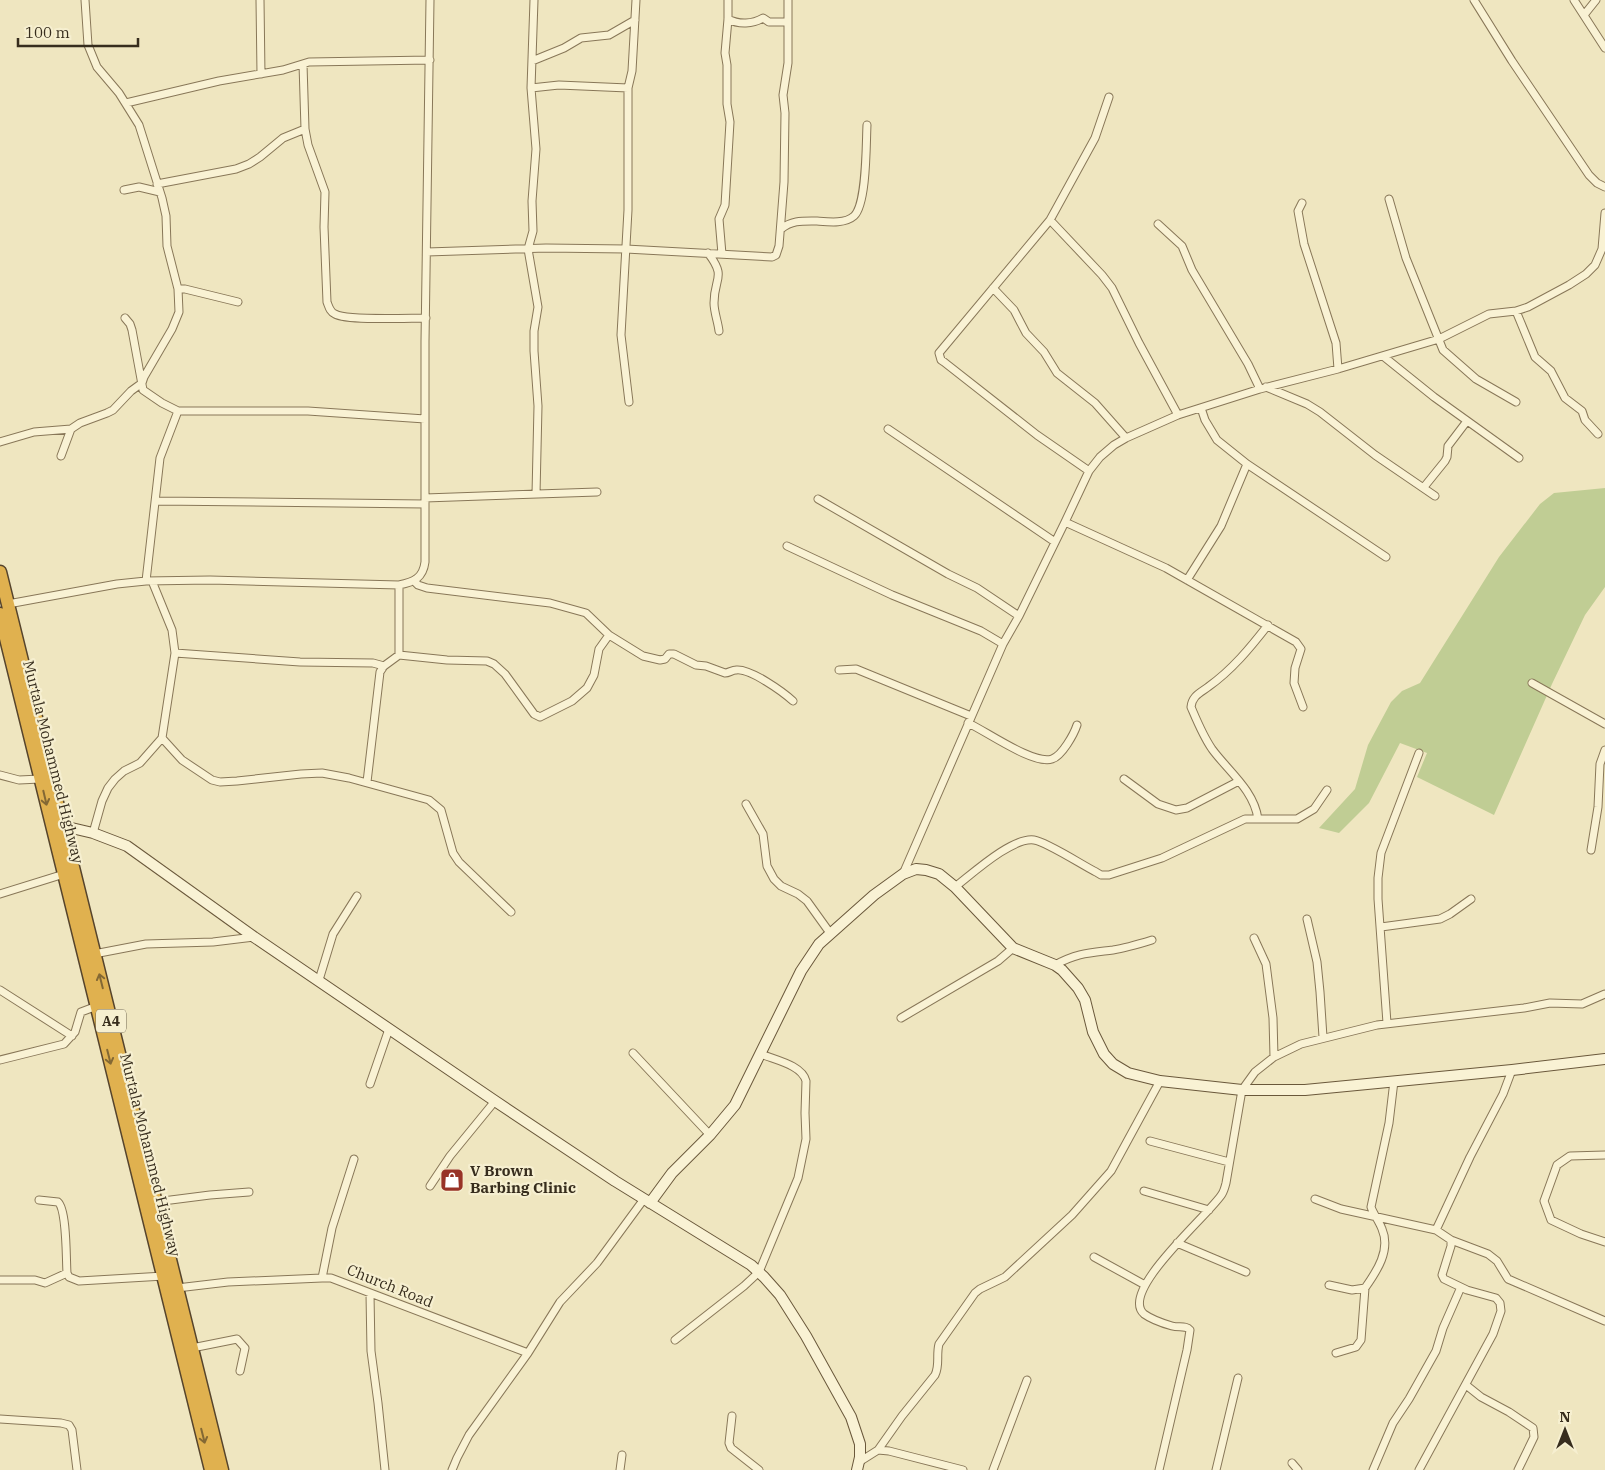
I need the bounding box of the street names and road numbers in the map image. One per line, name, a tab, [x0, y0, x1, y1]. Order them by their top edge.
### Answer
street label: Murtala Mohammed Highway	[19, 658, 88, 865]
road number: A4	[96, 1009, 126, 1032]
street label: Murtala Mohammed Highway	[116, 1051, 185, 1258]
street label: Church Road	[344, 1260, 436, 1311]

